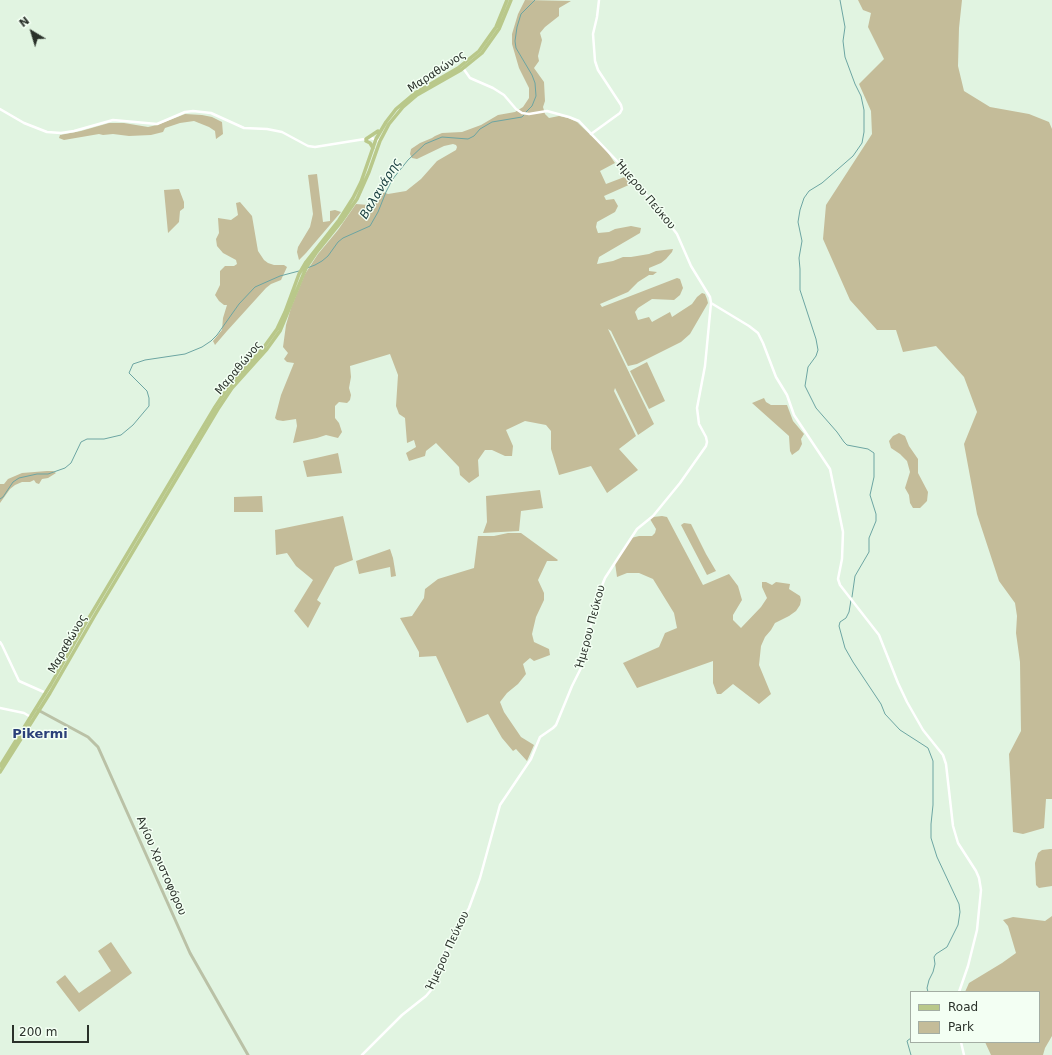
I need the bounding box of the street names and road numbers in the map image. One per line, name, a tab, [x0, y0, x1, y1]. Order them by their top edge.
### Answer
street label: Μαραθώνος	[406, 48, 468, 96]
street label: Ήμερου Πεύκου	[612, 158, 678, 232]
street label: Μαραθώνος	[213, 338, 265, 398]
street label: Ήμερου Πεύκου	[573, 584, 609, 670]
street label: Μαραθώνος	[46, 612, 90, 676]
street label: Αγίου Χριστοφόρου	[133, 814, 189, 918]
street label: Ήμερου Πεύκου	[424, 909, 472, 993]

